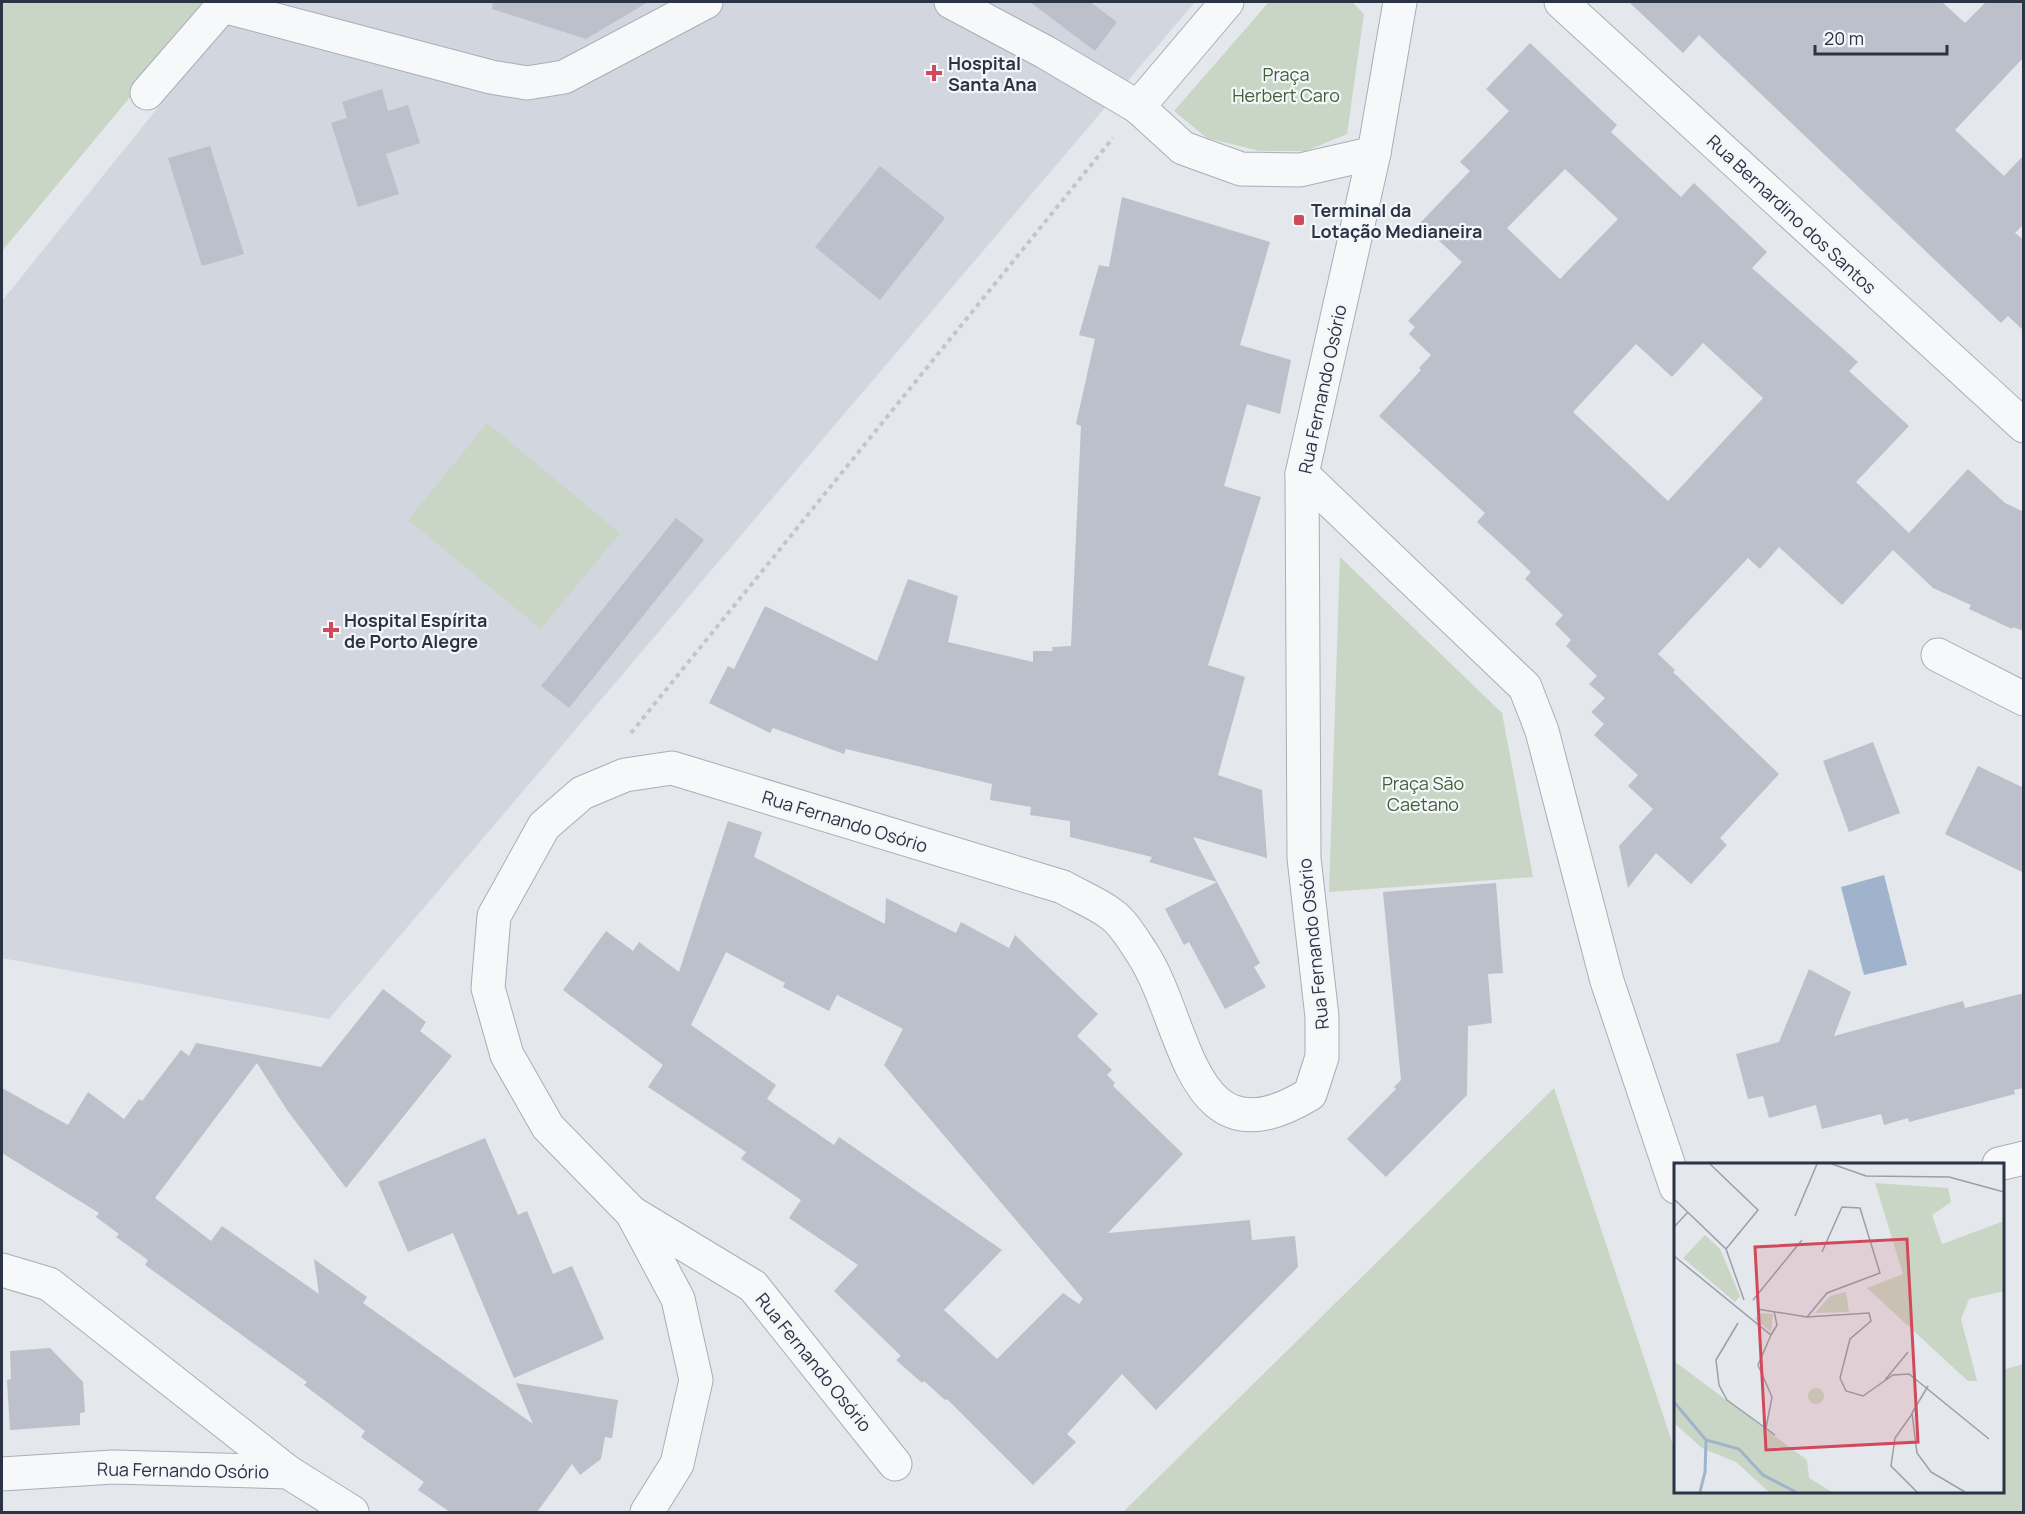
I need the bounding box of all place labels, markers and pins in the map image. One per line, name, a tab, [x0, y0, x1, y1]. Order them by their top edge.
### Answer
place label: Hospital Santa Ana	[948, 51, 1037, 96]
marker: Hospital Santa Ana	[925, 64, 943, 82]
place label: Terminal da Lotação Medianeira	[1311, 198, 1482, 243]
marker: Terminal da Lotação Medianeira	[1292, 213, 1306, 227]
place label: Hospital Espírita de Porto Alegre	[344, 608, 487, 653]
marker: Hospital Espírita de Porto Alegre	[322, 621, 340, 639]

